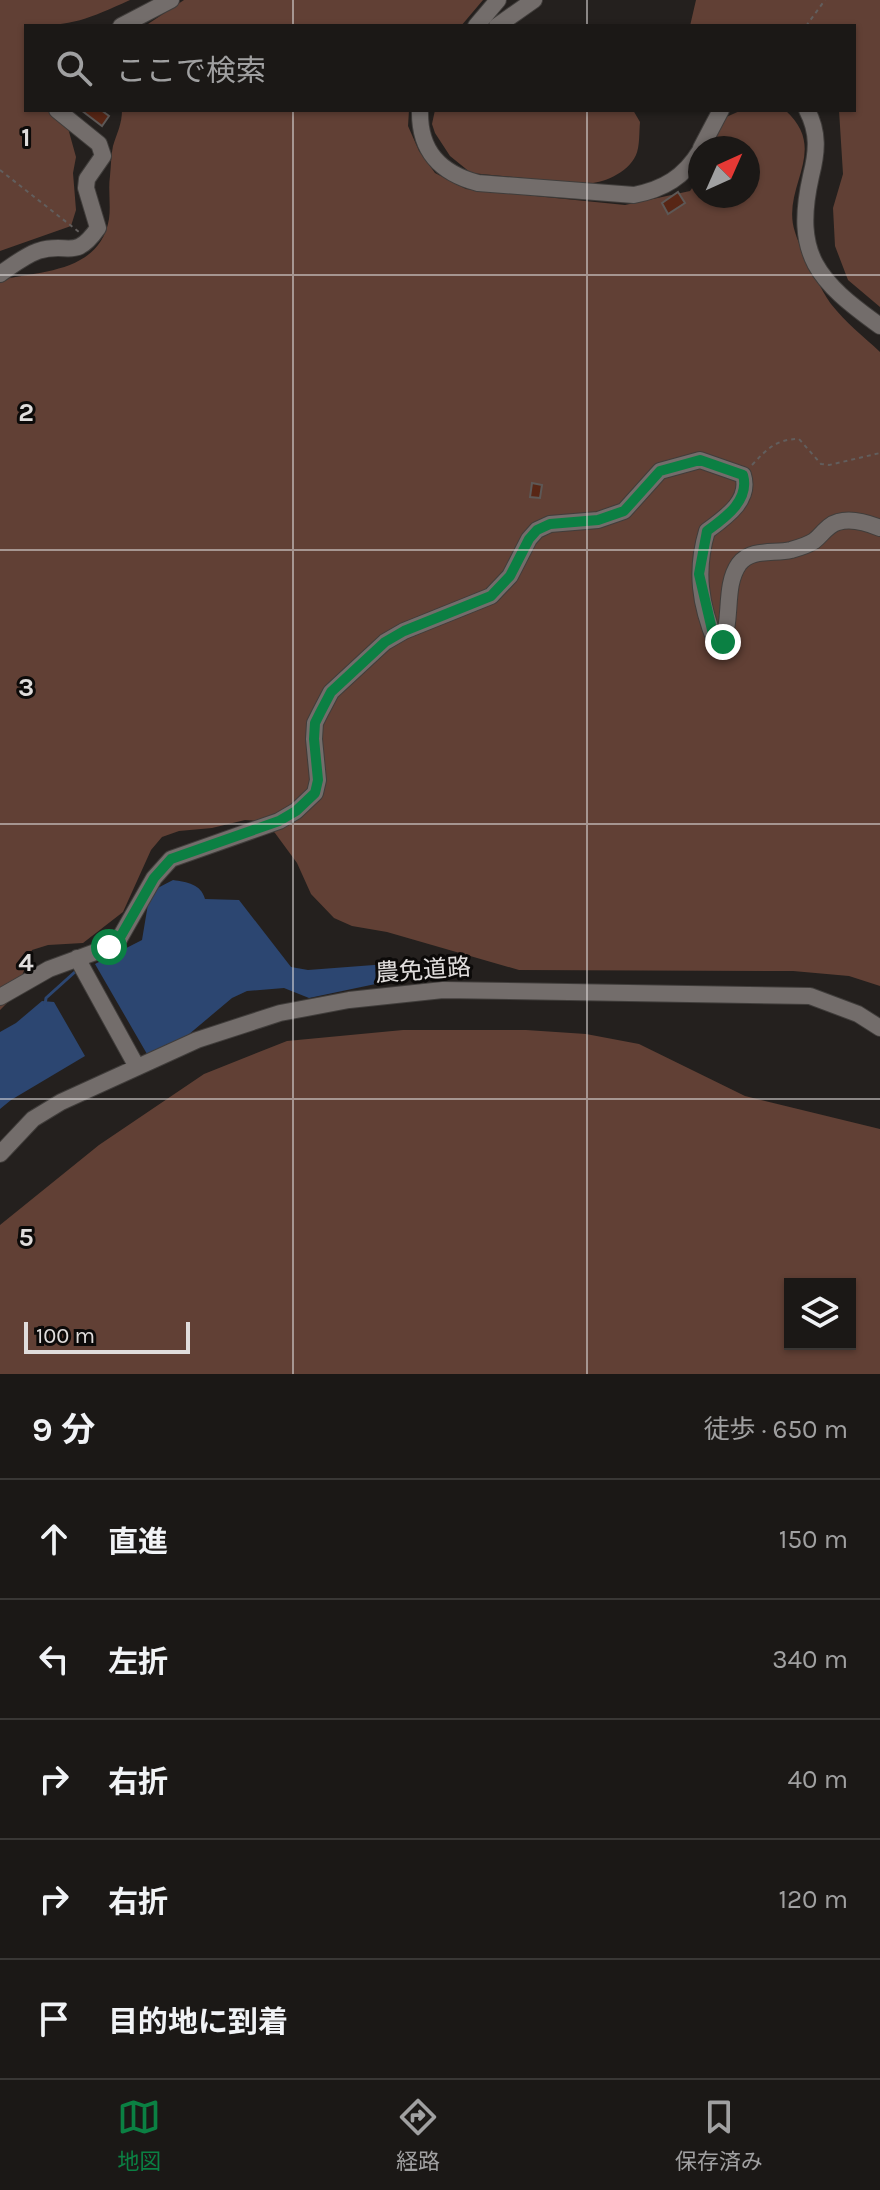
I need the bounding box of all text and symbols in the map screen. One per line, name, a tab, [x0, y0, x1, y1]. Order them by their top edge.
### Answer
search box	[24, 24, 856, 112]
icon: search	[52, 46, 96, 90]
text: ここで検索	[116, 53, 266, 89]
text: 1	[21, 122, 31, 153]
north arrow	[688, 136, 760, 208]
text: 2	[18, 397, 34, 428]
route end	[705, 624, 741, 660]
text: 3	[18, 672, 34, 703]
route start	[91, 929, 127, 965]
text: 4	[18, 947, 34, 978]
street label: 農免道路	[374, 953, 472, 987]
text: 5	[18, 1222, 34, 1253]
map controls	[784, 1278, 856, 1350]
button: layers	[784, 1278, 856, 1350]
scale bar	[24, 1318, 190, 1354]
text: 100 m	[36, 1323, 95, 1349]
text: 9 分	[32, 1410, 95, 1450]
text: 徒歩 · 650 m	[704, 1414, 848, 1445]
icon: ahead	[32, 1517, 76, 1561]
text: 直進	[108, 1524, 168, 1560]
text: 150 m	[779, 1524, 848, 1555]
icon: left	[32, 1637, 76, 1681]
text: 左折	[108, 1644, 168, 1680]
text: 340 m	[772, 1644, 848, 1675]
icon: right	[32, 1757, 76, 1801]
text: 右折	[108, 1764, 168, 1800]
text: 40 m	[788, 1764, 848, 1795]
icon: right	[32, 1877, 76, 1921]
text: 右折	[108, 1884, 168, 1920]
text: 120 m	[778, 1884, 848, 1915]
icon: arrive	[32, 1997, 76, 2041]
text: 目的地に到着	[108, 2004, 288, 2040]
tab: 地図	[117, 2095, 161, 2175]
tab: 経路	[396, 2095, 440, 2175]
tab: 保存済み	[675, 2095, 763, 2175]

